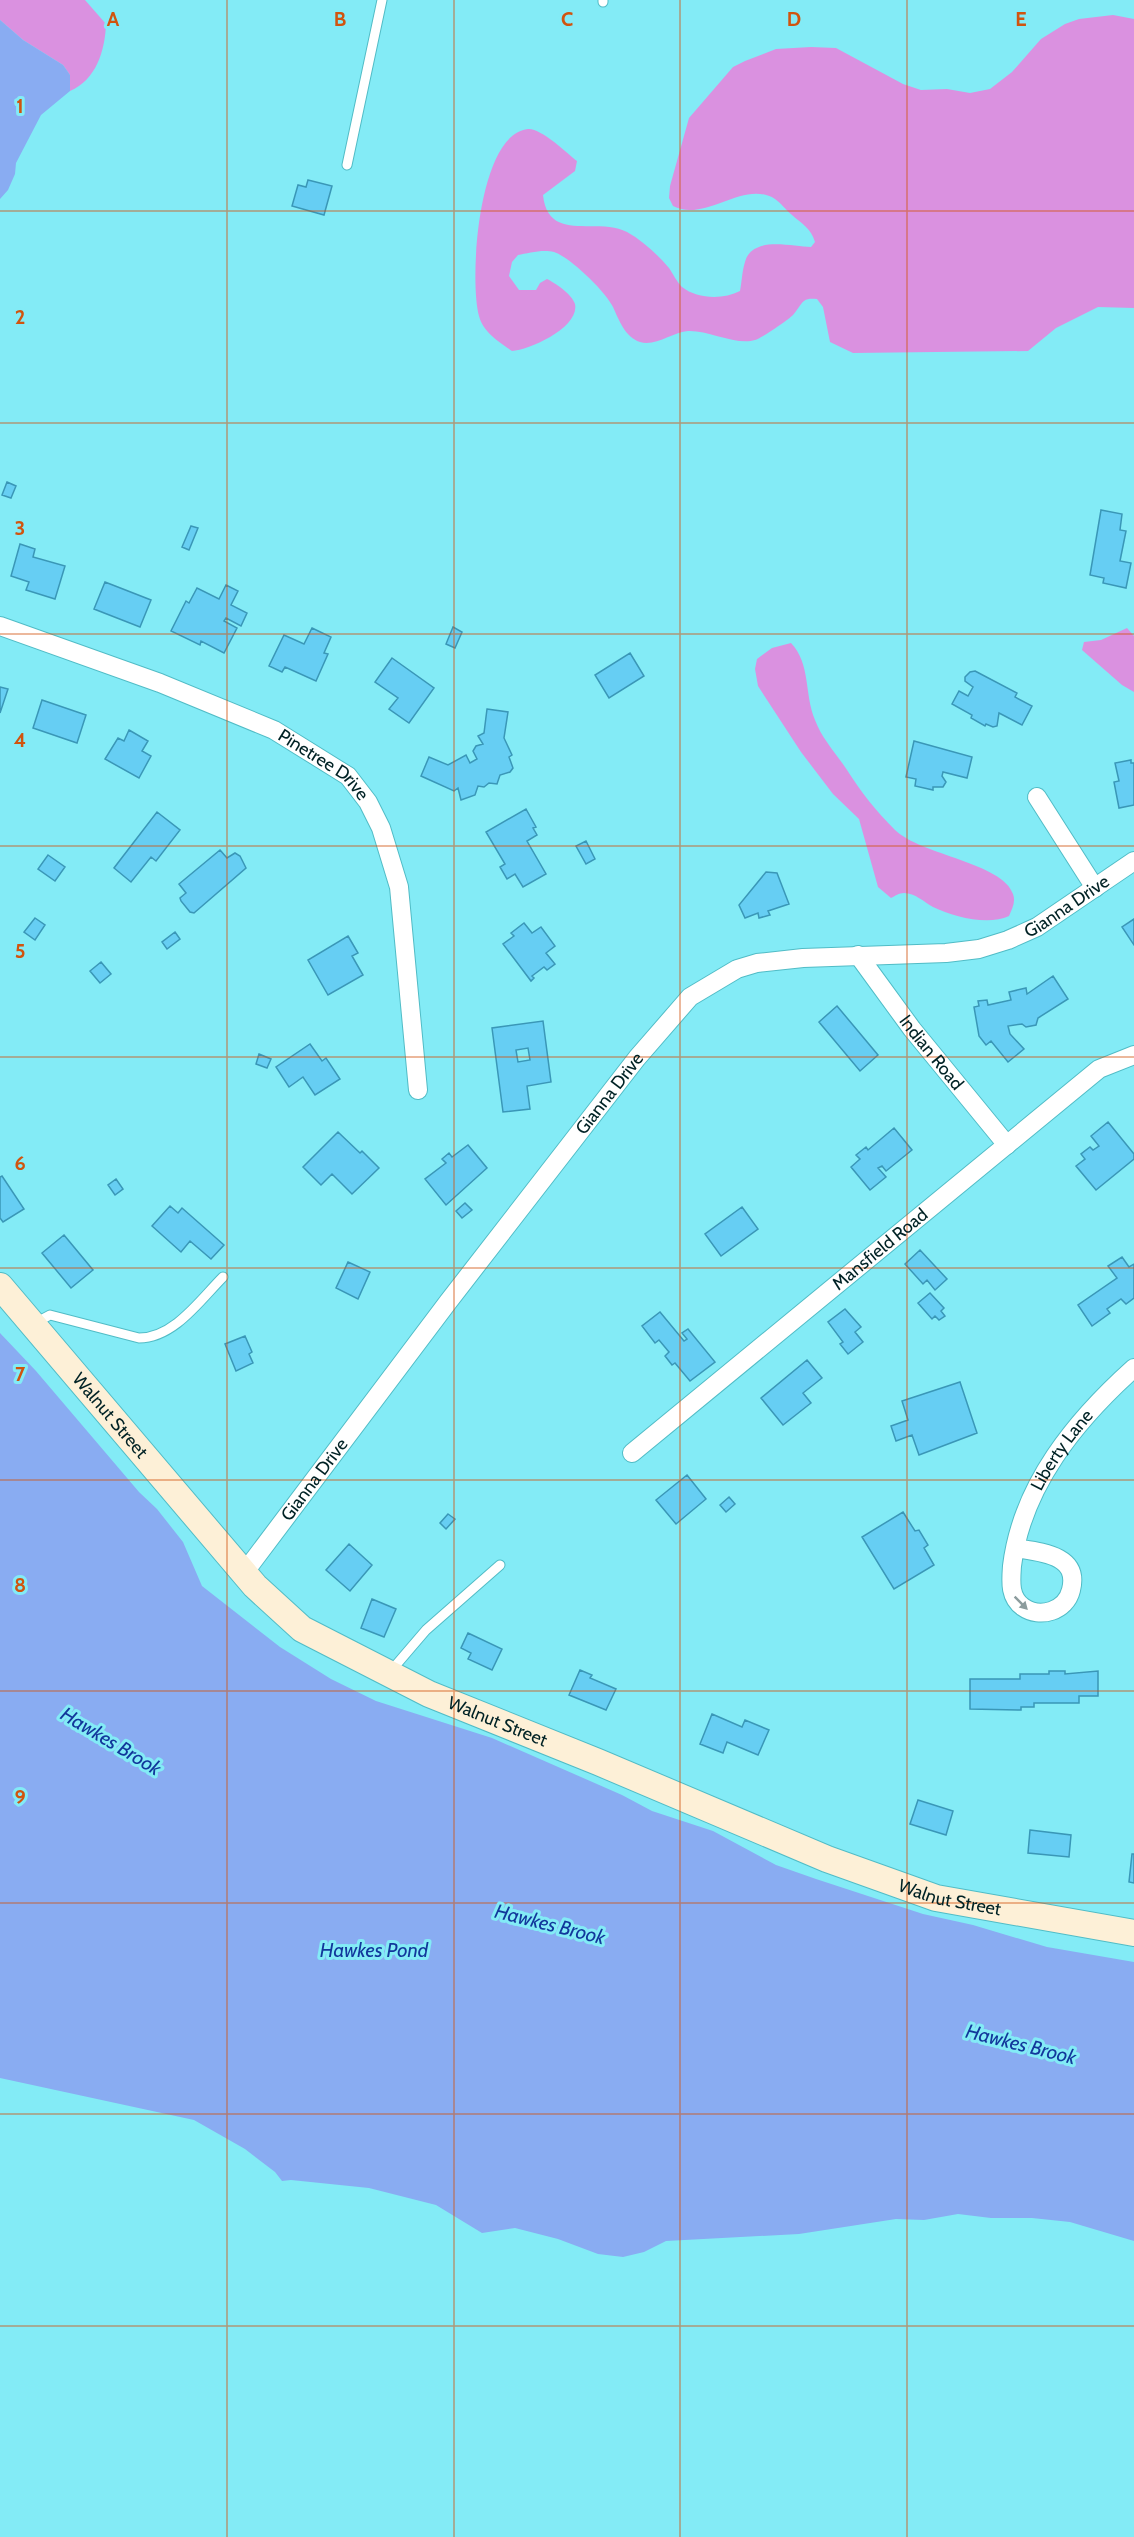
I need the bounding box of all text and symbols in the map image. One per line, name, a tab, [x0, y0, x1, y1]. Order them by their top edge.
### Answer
text: A	[107, 7, 120, 31]
text: B	[334, 7, 346, 31]
text: C	[561, 7, 573, 31]
text: D	[787, 7, 801, 31]
text: E	[1015, 7, 1027, 31]
text: 1	[16, 94, 24, 118]
text: 2	[15, 305, 25, 329]
text: 3	[15, 516, 25, 540]
street label: Pinetree Drive	[274, 724, 374, 805]
text: 4	[14, 728, 26, 752]
street label: Gianna Drive	[1021, 870, 1113, 942]
text: 5	[15, 939, 25, 963]
street label: Indian Road	[894, 1011, 968, 1094]
street label: Gianna Drive	[571, 1048, 648, 1139]
text: 6	[14, 1151, 26, 1175]
street label: Mansfield Road	[828, 1203, 932, 1295]
text: 7	[15, 1362, 26, 1386]
street label: Walnut Street	[68, 1368, 153, 1463]
street label: Liberty Lane	[1026, 1405, 1098, 1494]
street label: Gianna Drive	[276, 1434, 353, 1525]
text: 8	[14, 1573, 26, 1597]
one-way arrow	[1014, 1596, 1028, 1610]
street label: Walnut Street	[445, 1692, 550, 1751]
water label: Hawkes Brook	[56, 1702, 167, 1781]
text: 9	[14, 1785, 26, 1809]
street label: Walnut Street	[895, 1874, 1003, 1920]
water label: Hawkes Brook	[492, 1899, 609, 1950]
water label: Hawkes Pond	[320, 1938, 429, 1962]
water label: Hawkes Brook	[963, 2019, 1080, 2070]

